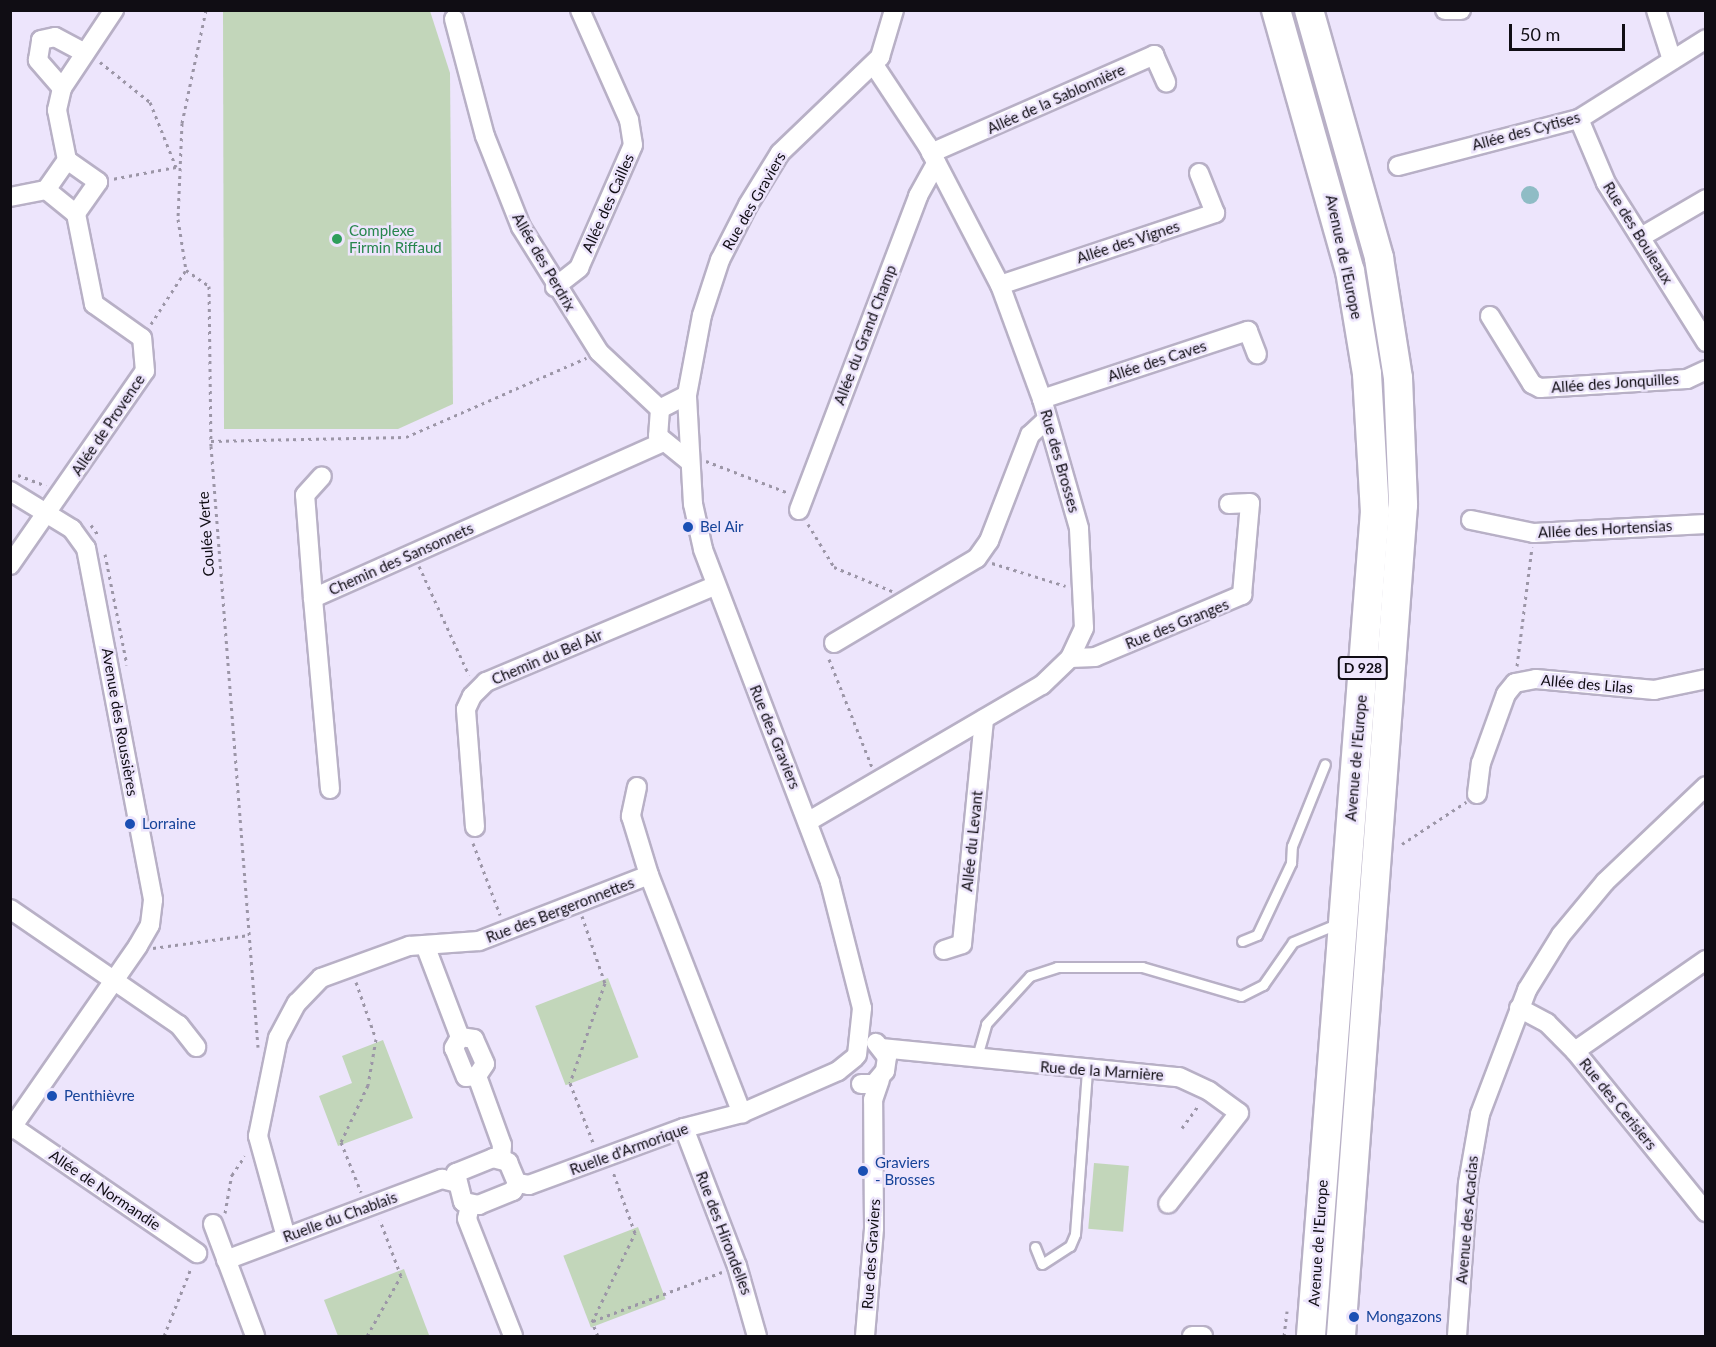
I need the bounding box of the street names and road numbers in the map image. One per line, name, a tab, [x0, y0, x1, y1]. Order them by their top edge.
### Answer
street label: Allée de la Sablonnière	[984, 60, 1128, 138]
street label: Allée des Cytises	[1470, 108, 1582, 154]
street label: Rue des Graviers	[719, 149, 789, 253]
street label: Allée des Cailles	[578, 151, 638, 255]
street label: Rue des Bouleaux	[1599, 179, 1677, 287]
street label: Avenue de l'Europe	[1322, 193, 1366, 321]
street label: Allée des Perdrix	[509, 210, 579, 314]
street label: Allée des Vignes	[1074, 217, 1182, 267]
street label: Allée du Grand Champ	[830, 263, 900, 407]
street label: Allée des Caves	[1105, 337, 1209, 385]
street label: Allée des Jonquilles	[1550, 370, 1680, 396]
street label: Allée de Provence	[68, 371, 148, 479]
street label: Rue des Brosses	[1037, 407, 1083, 515]
street label: Coulée Verte	[194, 491, 218, 577]
street label: Allée des Hortensias	[1537, 516, 1673, 542]
street label: Chemin des Sansonnets	[326, 519, 476, 599]
street label: Rue des Granges	[1123, 595, 1231, 653]
street label: Chemin du Bel Air	[489, 625, 605, 689]
street label: Avenue des Roussières	[98, 647, 142, 797]
road number: D 928	[1338, 657, 1388, 679]
street label: Allée des Lilas	[1540, 671, 1634, 697]
street label: Rue des Graviers	[746, 682, 804, 792]
street label: Avenue de l'Europe	[1342, 694, 1370, 822]
street label: Allée du Levant	[958, 790, 986, 892]
street label: Rue des Bergeronnettes	[483, 873, 637, 947]
street label: Rue des Cerisiers	[1576, 1055, 1660, 1153]
street label: Rue de la Marnière	[1040, 1058, 1164, 1084]
street label: Ruelle d'Armorique	[567, 1119, 691, 1179]
street label: Allée de Normandie	[46, 1146, 164, 1234]
street label: Avenue des Acacias	[1452, 1155, 1482, 1285]
street label: Rue des Hirondelles	[692, 1169, 756, 1297]
street label: Avenue de l'Europe	[1305, 1179, 1331, 1307]
street label: Ruelle du Chablais	[280, 1188, 400, 1246]
street label: Rue des Graviers	[858, 1198, 884, 1310]

